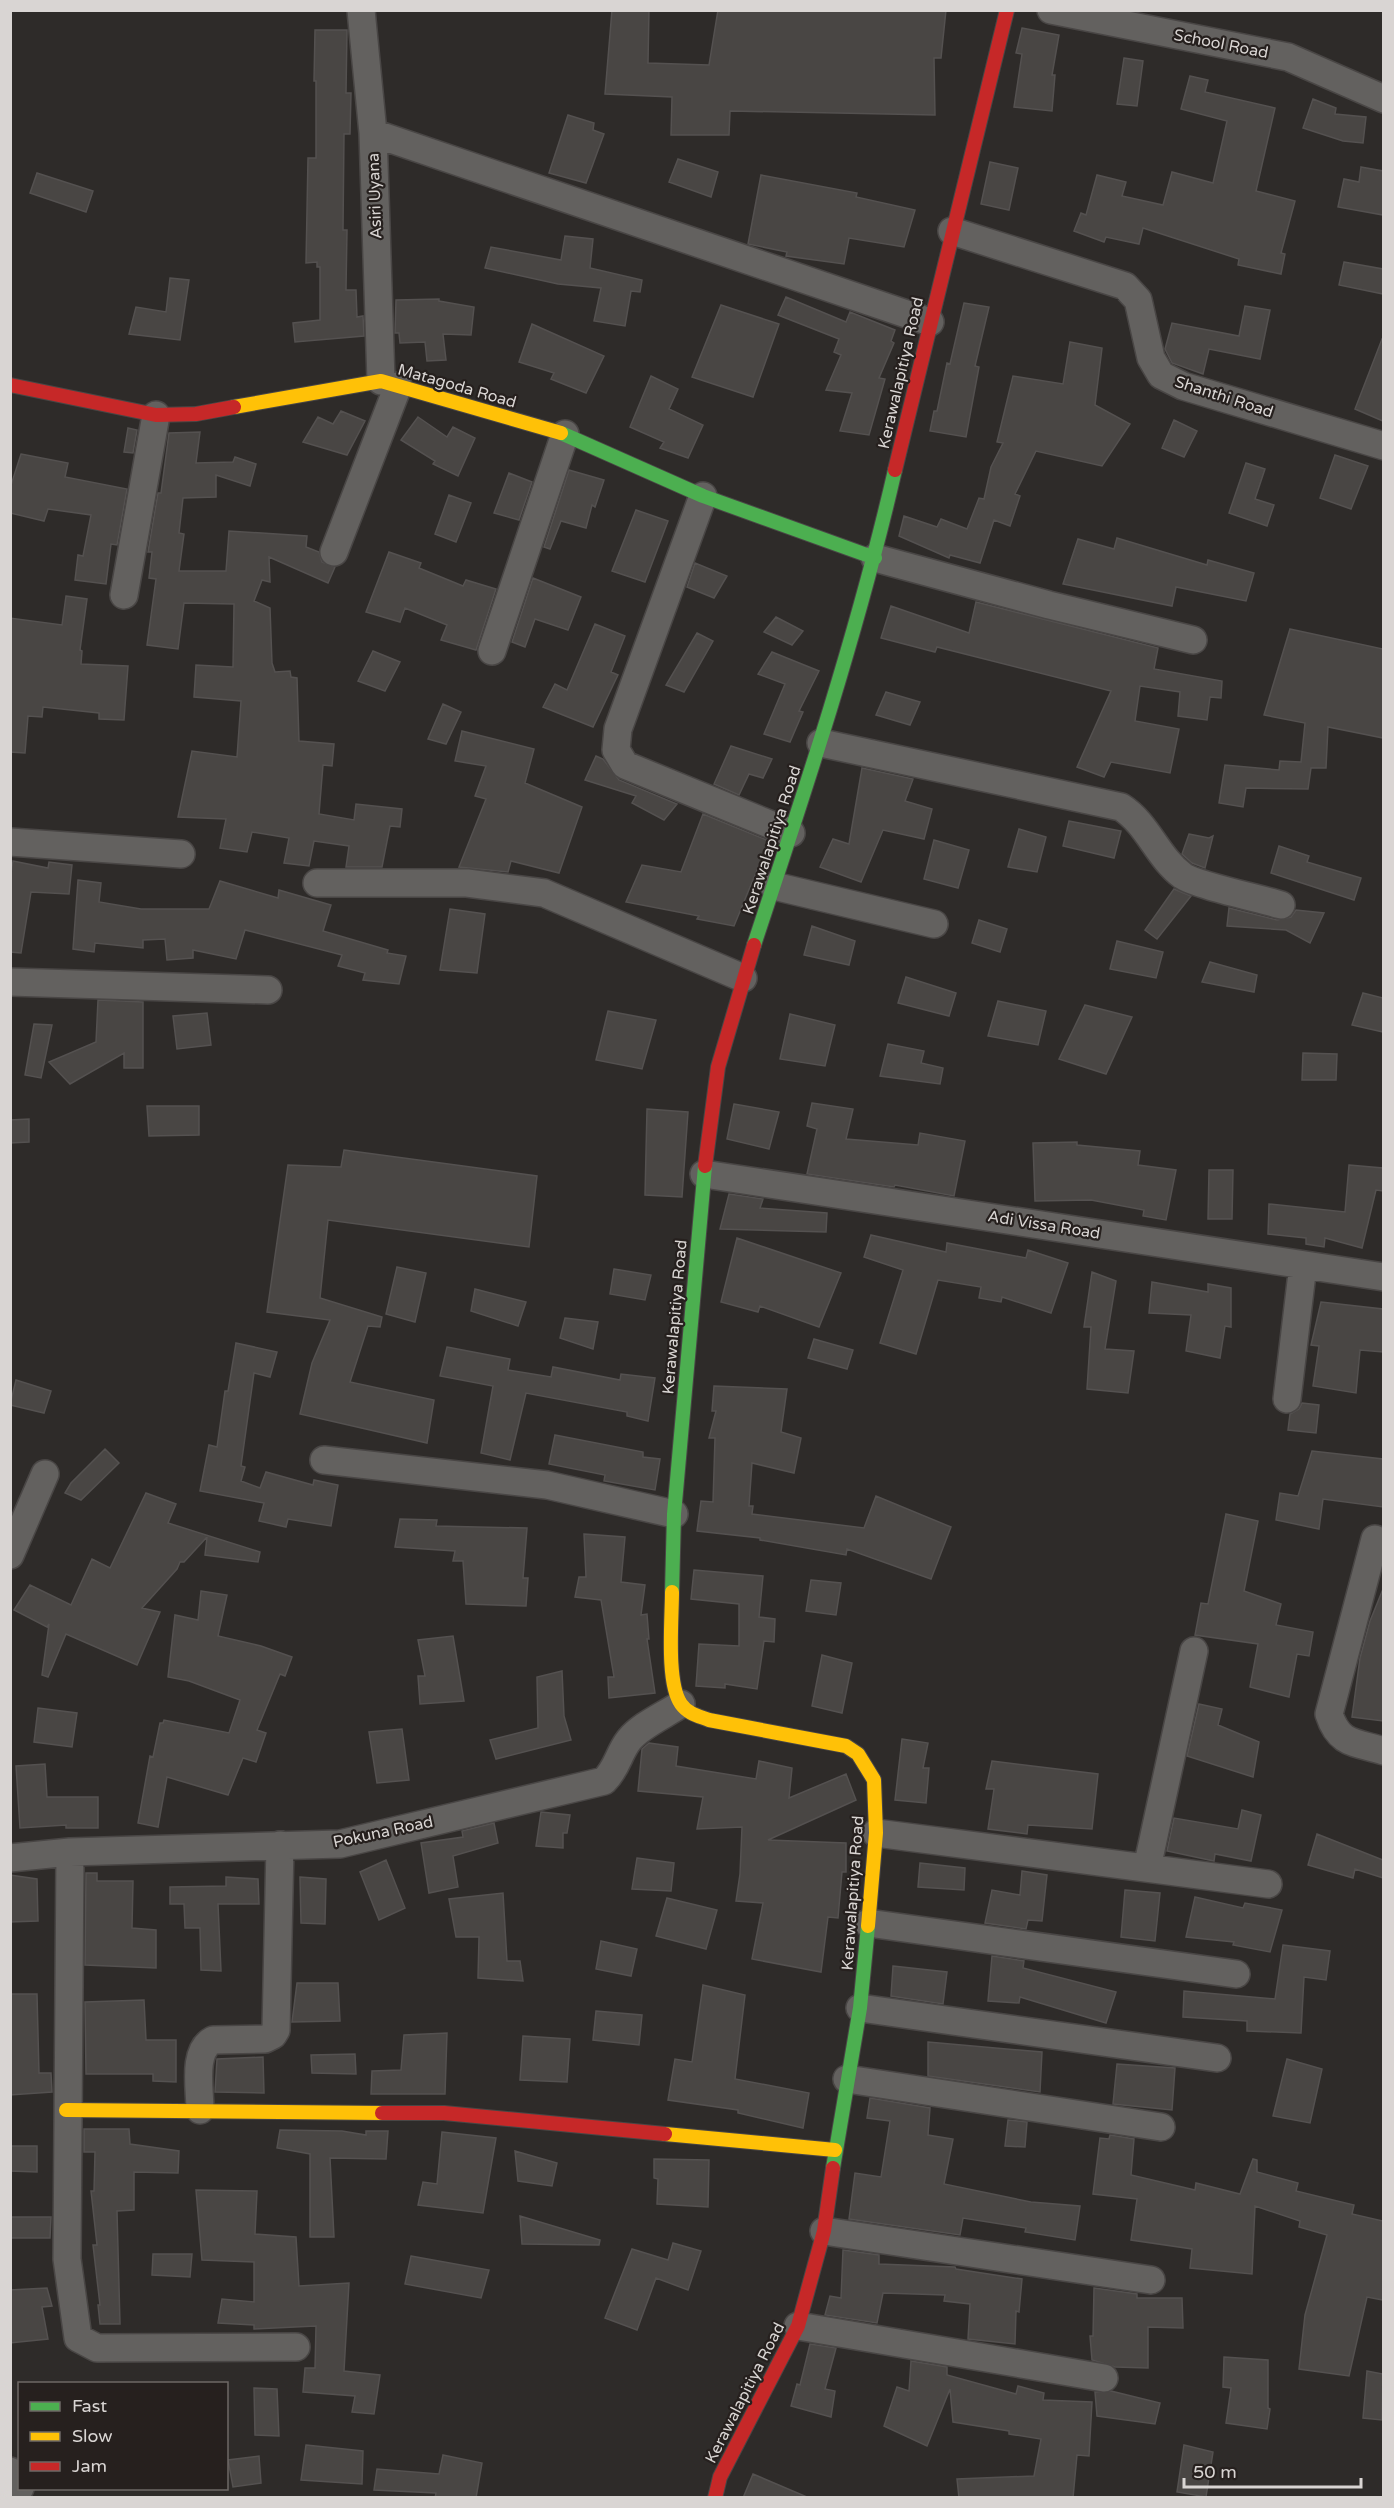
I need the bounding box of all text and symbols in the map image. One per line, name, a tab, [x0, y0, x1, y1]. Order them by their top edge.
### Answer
street label: School Road	[1172, 25, 1270, 63]
street label: Asiri Uyana	[364, 153, 386, 239]
street label: Kerawalapitiya Road	[874, 295, 928, 451]
street label: Matagoda Road	[395, 359, 519, 413]
street label: Shanthi Road	[1172, 372, 1276, 422]
street label: Kerawalapitiya Road	[738, 763, 806, 917]
street label: Adi Vissa Road	[986, 1206, 1102, 1244]
street label: Kerawalapitiya Road	[658, 1239, 692, 1395]
street label: Pokuna Road	[331, 1812, 435, 1852]
street label: Kerawalapitiya Road	[838, 1815, 868, 1971]
street label: Kerawalapitiya Road	[701, 2319, 789, 2467]
legend	[18, 2382, 228, 2490]
text: Fast	[72, 2395, 107, 2417]
text: Slow	[72, 2425, 113, 2447]
scale bar	[1184, 2451, 1361, 2489]
text: Jam	[72, 2455, 107, 2477]
text: 50 m	[1193, 2461, 1237, 2483]

